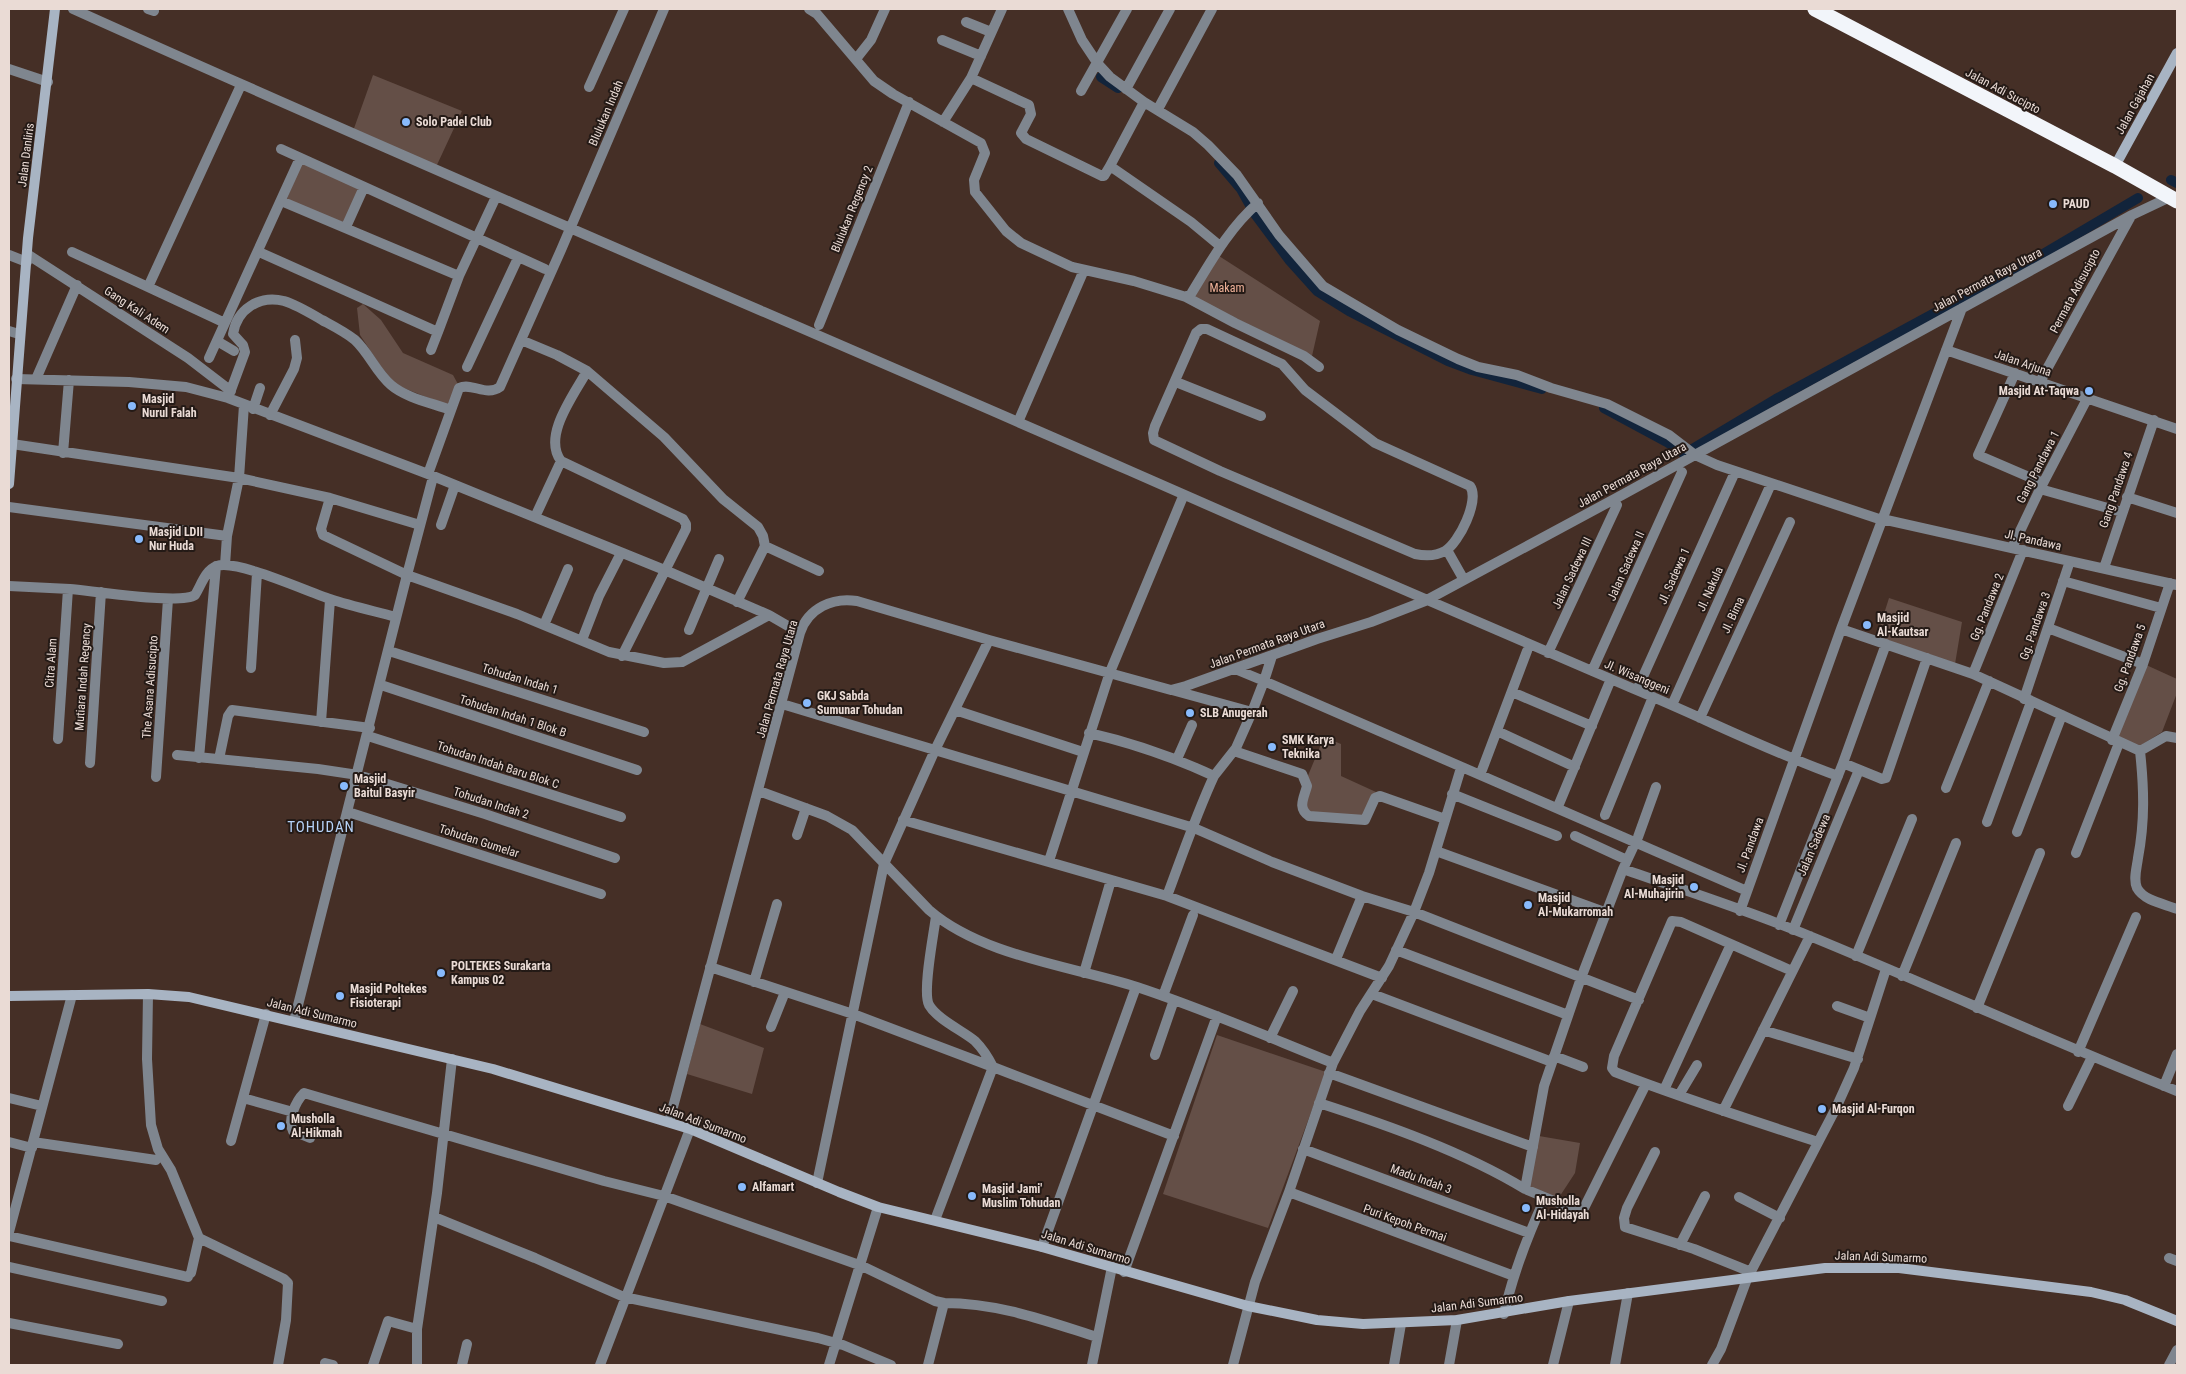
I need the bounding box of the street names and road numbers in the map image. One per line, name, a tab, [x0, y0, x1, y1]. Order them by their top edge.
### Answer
street label: Jalan Adi Sucipto	[1963, 65, 2043, 117]
street label: Jalan Gajahan	[2113, 71, 2158, 137]
street label: Blulukan Indah	[586, 78, 626, 148]
street label: Jalan Danliris	[15, 122, 37, 188]
street label: Blulukan Regency 2	[828, 164, 876, 254]
street label: Jalan Permata Raya Utara	[1930, 245, 2044, 315]
street label: Permata Adisucipto	[2047, 247, 2103, 335]
street label: Gang Kali Adem	[102, 284, 172, 336]
street label: Jalan Arjuna	[1993, 347, 2054, 379]
street label: Gang Pandawa 1	[2014, 428, 2062, 506]
street label: Jalan Permata Raya Utara	[1575, 439, 1689, 511]
street label: Gang Pandawa 4	[2096, 450, 2136, 530]
street label: Jl. Pandawa	[2003, 527, 2063, 553]
street label: Jalan Sadewa II	[1604, 529, 1648, 603]
street label: Jalan Sadewa III	[1549, 535, 1595, 611]
street label: Jl. Sadewa 1	[1655, 546, 1693, 606]
street label: Jl. Nakula	[1694, 564, 1726, 613]
street label: Gg. Pandawa 2	[1967, 571, 2007, 643]
street label: Gg. Pandawa 3	[2017, 590, 2053, 662]
street label: Jl. Bima	[1719, 594, 1748, 635]
street label: Jalan Permata Raya Utara	[1207, 616, 1327, 671]
street label: Jalan Permata Raya Utara	[753, 618, 801, 740]
street label: Gg. Pandawa 5	[2111, 622, 2149, 694]
street label: Mutiara Indah Regency	[72, 623, 94, 731]
street label: The Asana Adisucipto	[139, 635, 161, 739]
street label: Citra Alam	[42, 638, 60, 688]
street label: Jl. Wisanggeni	[1602, 657, 1672, 697]
street label: Tohudan Indah 1	[480, 661, 560, 697]
street label: Tohudan Indah 1 Blok B	[458, 692, 568, 740]
street label: Tohudan Indah Baru Blok C	[435, 739, 561, 791]
street label: Tohudan Indah 2	[451, 784, 531, 822]
street label: Jalan Sadewa	[1795, 812, 1833, 878]
street label: Jl. Pandawa	[1734, 815, 1767, 875]
street label: Tohudan Gumelar	[437, 821, 521, 861]
street label: Jalan Adi Sumarmo	[265, 995, 359, 1031]
street label: Jalan Adi Sumarmo	[657, 1100, 749, 1146]
street label: Madu Indah 3	[1388, 1161, 1454, 1197]
street label: Puri Kepoh Permai	[1361, 1201, 1449, 1245]
street label: Jalan Adi Sumarmo	[1040, 1227, 1132, 1267]
street label: Jalan Adi Sumarmo	[1835, 1248, 1927, 1266]
street label: Jalan Adi Sumarmo	[1430, 1290, 1524, 1316]

